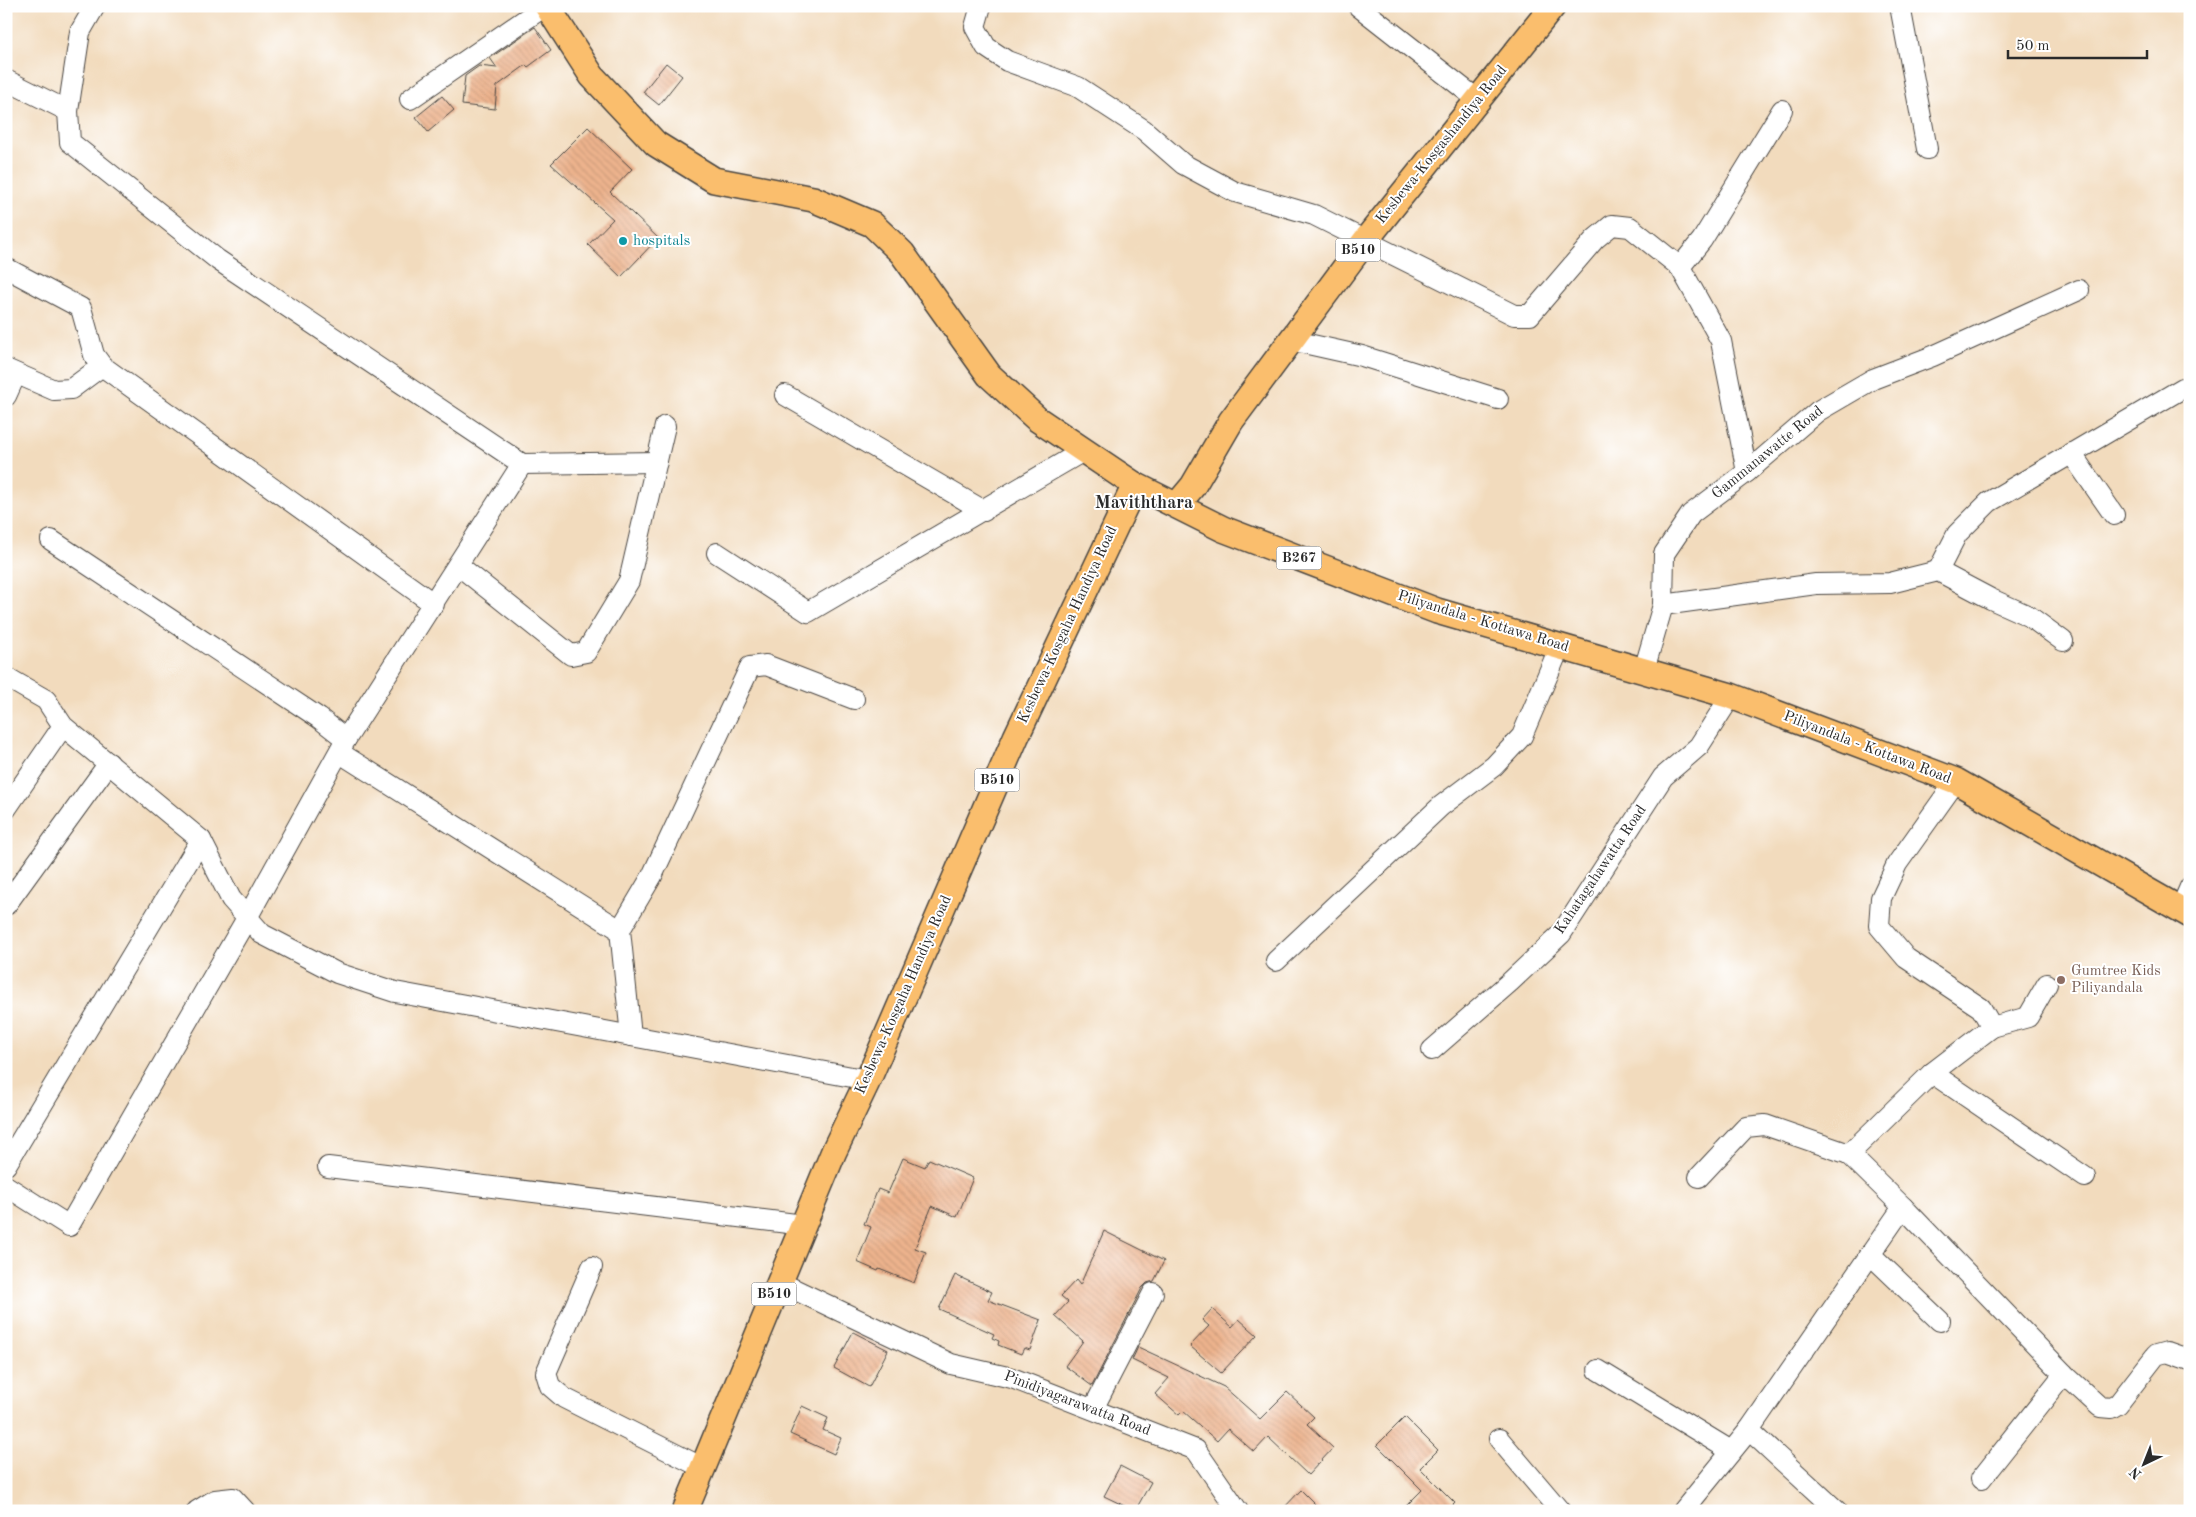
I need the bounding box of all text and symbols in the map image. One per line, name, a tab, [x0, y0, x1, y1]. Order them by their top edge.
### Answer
scale bar	[2008, 28, 2147, 60]
text: 50 m	[2016, 39, 2050, 54]
street label: Kesbewa-Kosgashandiya Road	[1374, 63, 1510, 227]
place label: hospitals	[633, 234, 690, 249]
marker: hospitals	[617, 235, 629, 247]
road number: B510	[1336, 238, 1380, 262]
street label: Gammanawatte Road	[1710, 404, 1827, 502]
district label: Maviththara	[1095, 494, 1193, 512]
street label: Kesbewa-Kosgaha Handiya Road	[1016, 524, 1120, 726]
road number: B267	[1276, 546, 1322, 570]
street label: Piliyandala - Kottawa Road	[1395, 589, 1571, 655]
street label: Piliyandala - Kottawa Road	[1781, 709, 1953, 787]
road number: B510	[974, 768, 1020, 792]
street label: Kahatagahawatta Road	[1552, 803, 1650, 937]
street label: Kesbewa-Kosgaha Handiya Road	[853, 893, 955, 1097]
place label: Gumtree Kids Piliyandala	[2071, 964, 2161, 996]
marker: Gumtree Kids Piliyandala	[2055, 974, 2067, 986]
road number: B510	[752, 1282, 796, 1306]
street label: Pinidiyagarawatta Road	[1002, 1369, 1153, 1439]
north arrow	[2118, 1440, 2168, 1490]
text: N	[2127, 1464, 2145, 1482]

